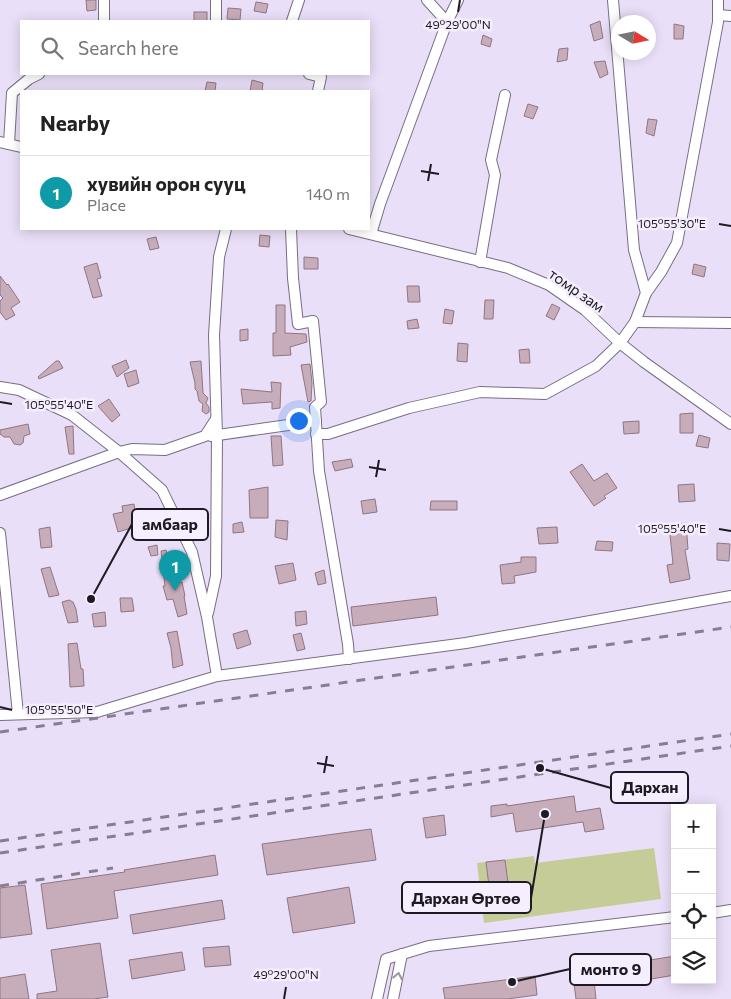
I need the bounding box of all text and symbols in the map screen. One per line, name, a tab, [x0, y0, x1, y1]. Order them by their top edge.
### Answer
north arrow	[611, 15, 656, 60]
text: 49°29'00"N	[425, 17, 491, 31]
search box	[20, 20, 370, 75]
icon: search	[38, 34, 66, 62]
text: Search here	[78, 36, 178, 59]
text: Nearby	[40, 110, 110, 135]
text: хувийн орон сууц	[87, 172, 246, 195]
text: 1	[52, 184, 60, 203]
text: 140 m	[306, 184, 350, 203]
text: Place	[87, 195, 126, 214]
text: 105°55'30"E	[638, 216, 706, 230]
street label: томр зам	[546, 264, 608, 316]
text: 105°55'40"E	[25, 397, 93, 411]
your location	[286, 408, 312, 434]
callout: амбаар	[132, 509, 208, 540]
text: амбаар	[142, 514, 198, 533]
text: 105°55'40"E	[638, 521, 706, 535]
pin: 1	[159, 550, 191, 591]
text: 105°55'50"E	[25, 702, 93, 716]
callout: Дархан	[611, 772, 688, 803]
text: Дархан	[621, 777, 679, 796]
map controls	[671, 804, 716, 984]
button: +	[671, 804, 716, 849]
button: −	[671, 849, 716, 894]
callout: Дархан Өртөө	[402, 882, 531, 913]
text: Дархан Өртөө	[411, 888, 521, 907]
button: locate	[671, 894, 716, 939]
button: layers	[671, 939, 716, 984]
callout: монто 9	[570, 954, 651, 985]
text: монто 9	[581, 959, 641, 978]
text: 49°29'00"N	[253, 967, 319, 981]
one-way arrow	[392, 972, 402, 981]

